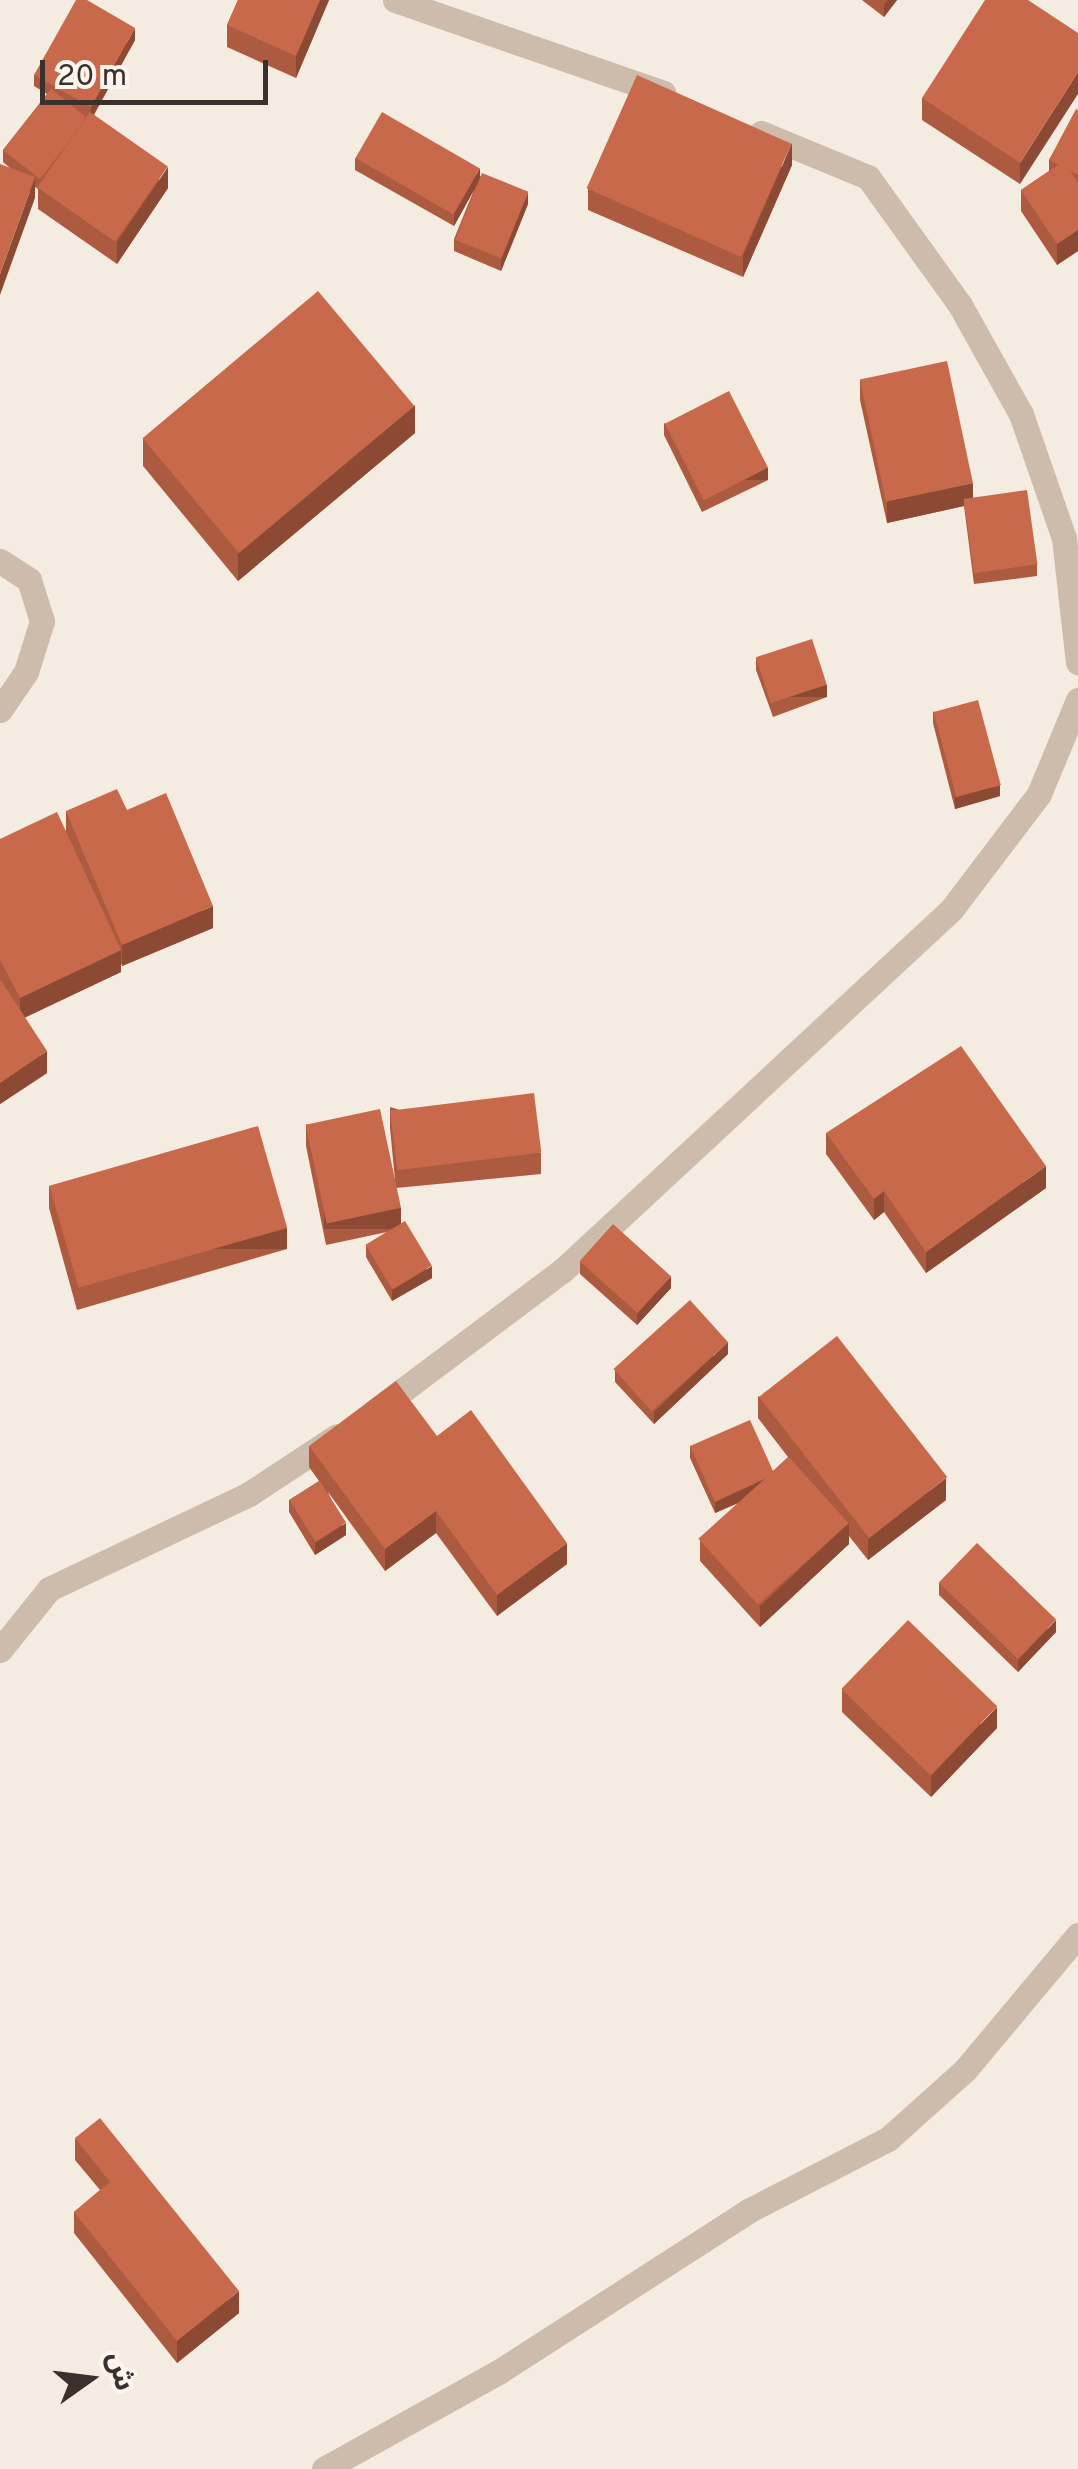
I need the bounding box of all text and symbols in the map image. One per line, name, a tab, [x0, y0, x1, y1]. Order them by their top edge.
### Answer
scale bar	[45, 40, 272, 102]
text: 20 m	[57, 59, 127, 96]
north arrow	[40, 2329, 140, 2429]
text: ش	[97, 2349, 141, 2395]

